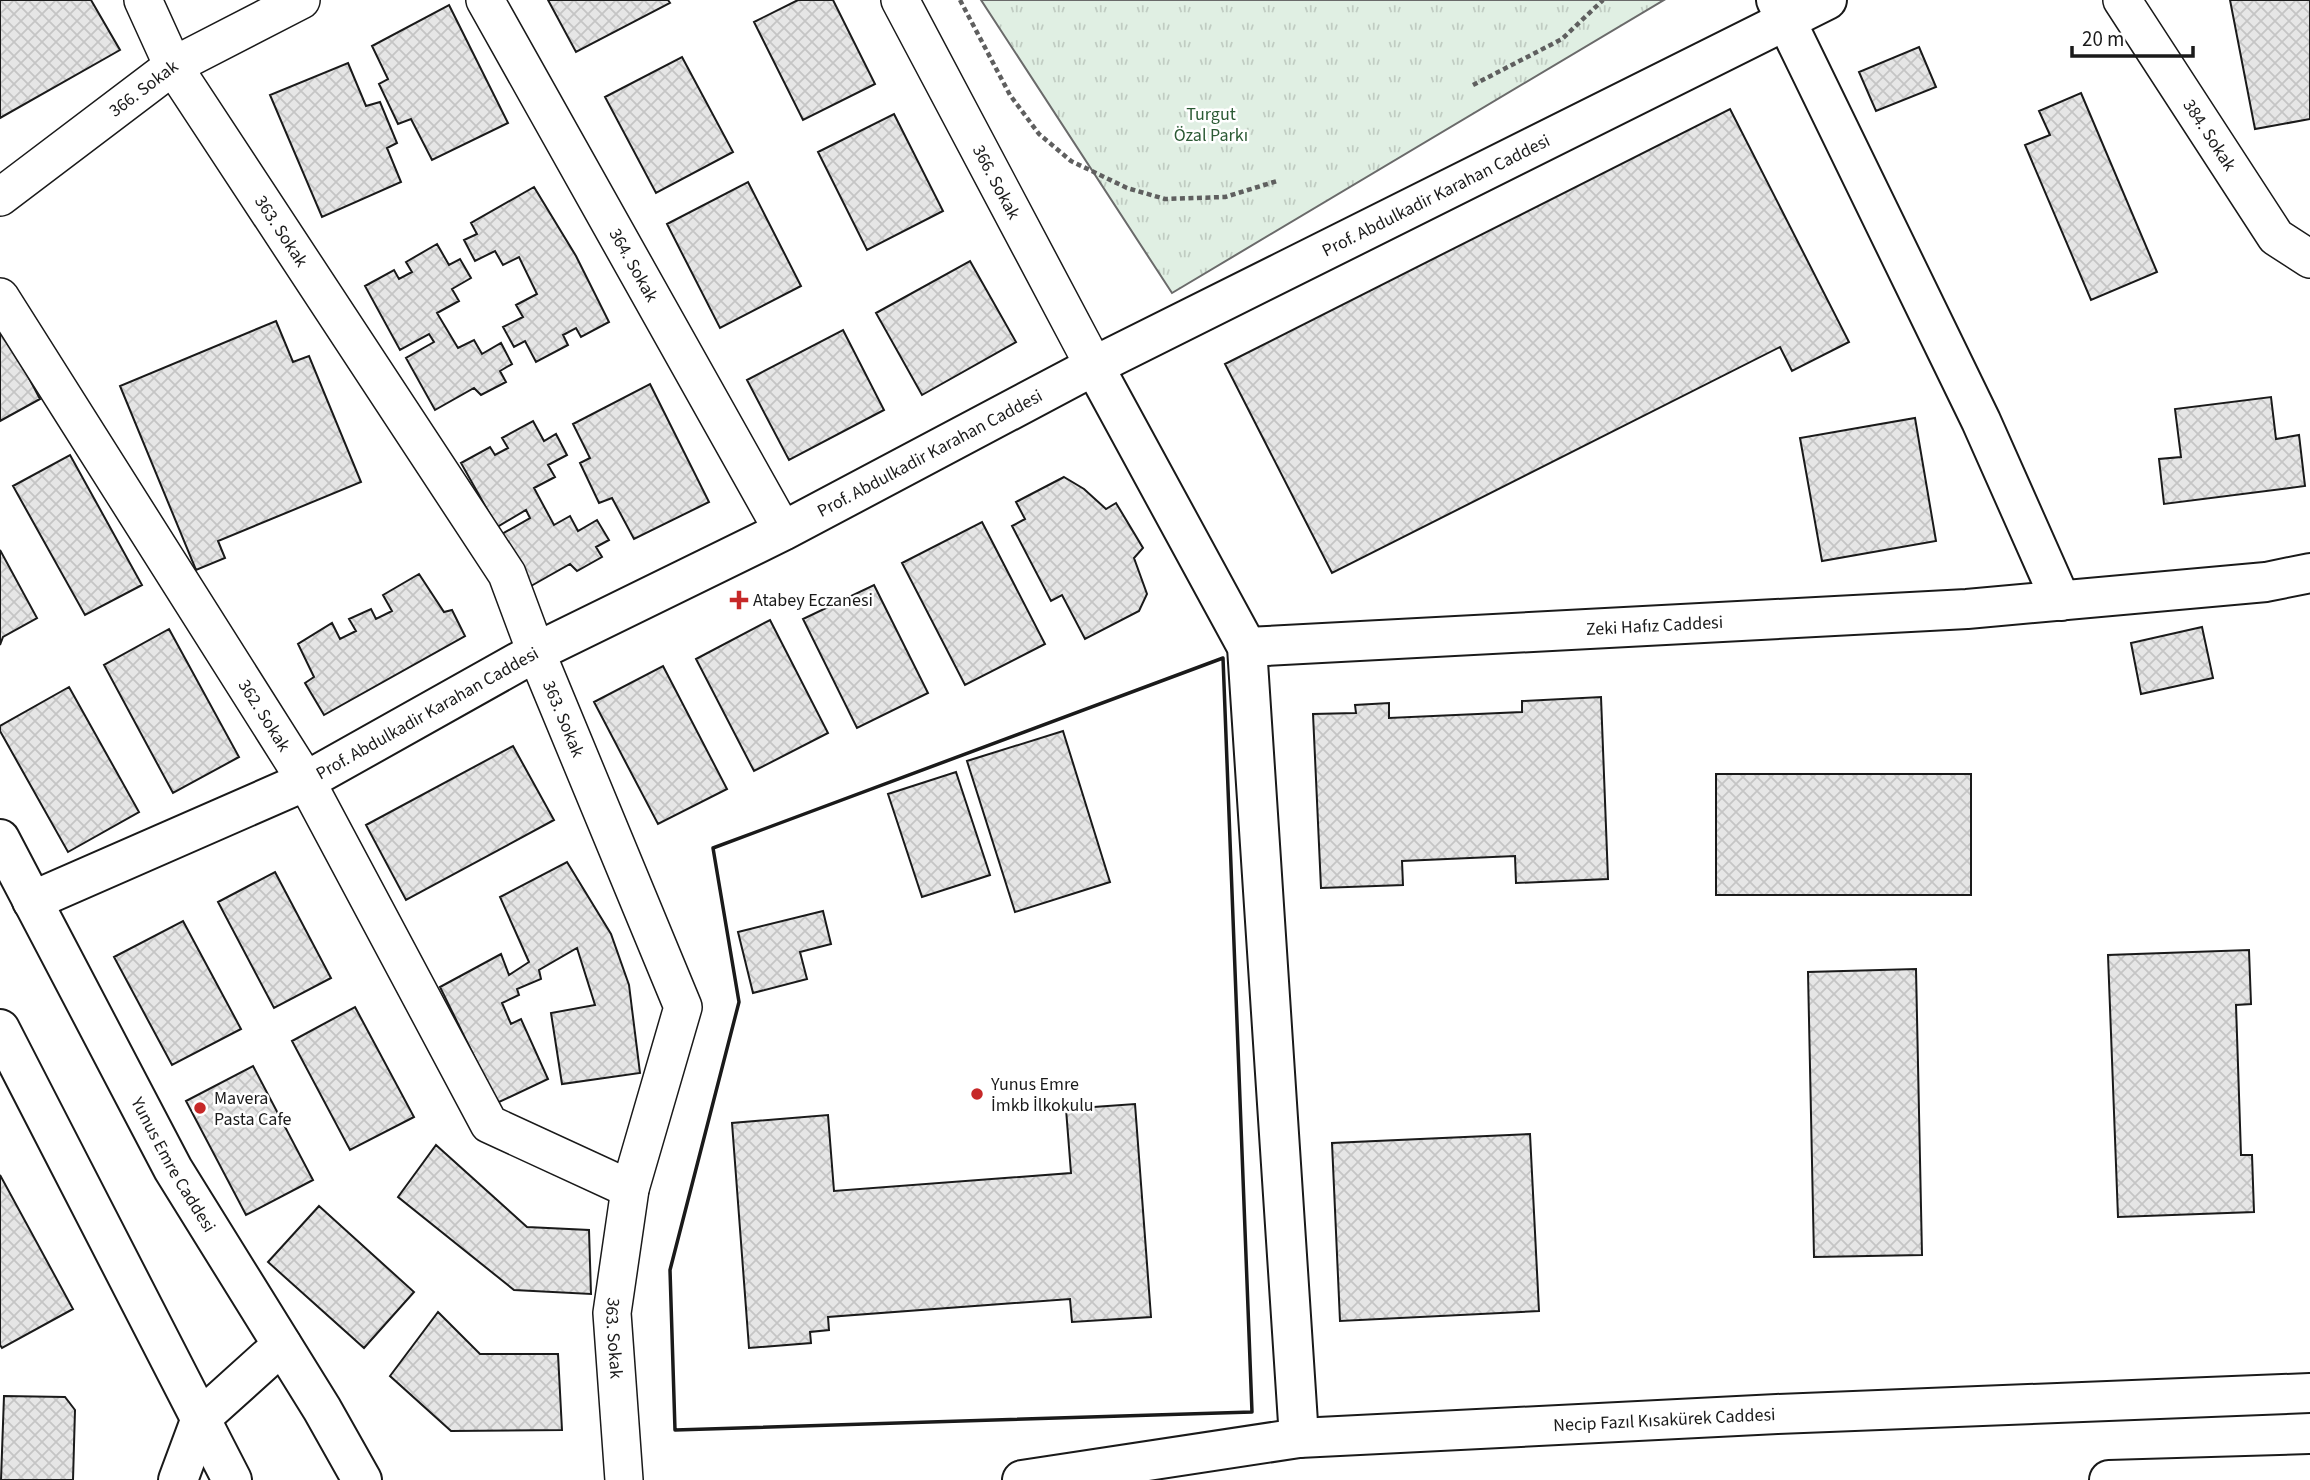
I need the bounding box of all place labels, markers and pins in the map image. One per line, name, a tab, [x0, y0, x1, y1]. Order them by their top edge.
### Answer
place label: Atabey Eczanesi	[753, 588, 873, 613]
marker: Atabey Eczanesi	[731, 592, 747, 608]
place label: Yunus Emre İmkb İlkokulu	[990, 1072, 1094, 1118]
place label: Mavera Pasta Cafe	[214, 1086, 291, 1132]
marker: Yunus Emre İmkb İlkokulu	[969, 1086, 985, 1102]
marker: Mavera Pasta Cafe	[192, 1100, 208, 1116]

